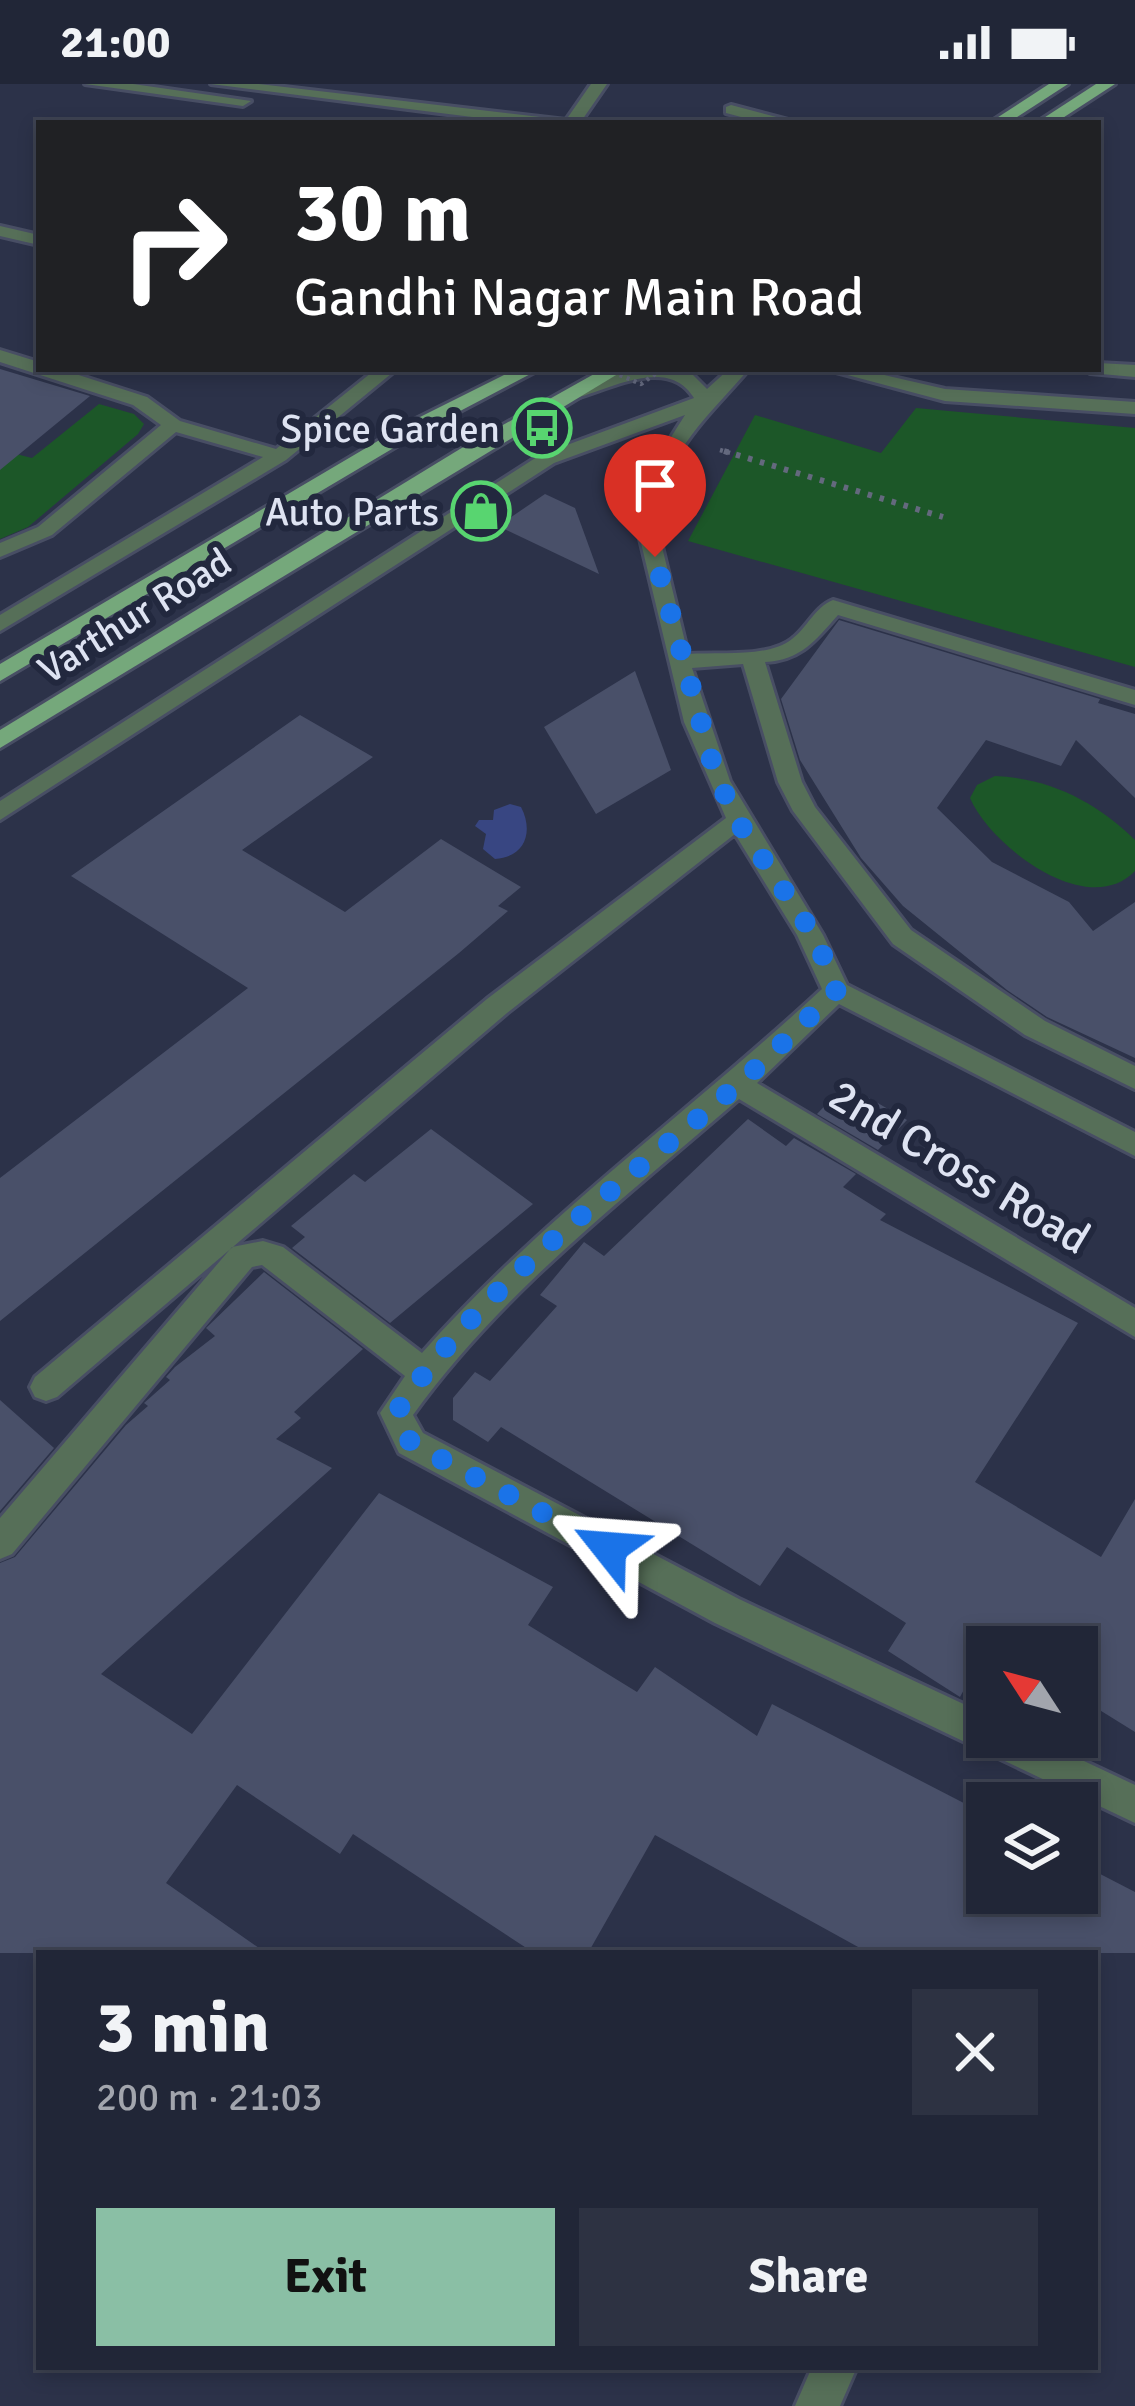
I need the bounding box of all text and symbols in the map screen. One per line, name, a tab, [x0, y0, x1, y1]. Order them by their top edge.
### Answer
text: 21:00	[60, 15, 170, 70]
text: 30 m	[294, 161, 471, 265]
icon: right	[96, 168, 252, 324]
text: Gandhi Nagar Main Road	[294, 264, 864, 331]
bus stop icon: Spice Garden	[511, 397, 573, 459]
place label: Spice Garden	[281, 405, 500, 453]
pin	[604, 434, 706, 557]
icon: arrive	[622, 452, 688, 518]
shop icon: Auto Parts	[450, 480, 512, 542]
place label: Auto Parts	[265, 488, 439, 536]
street label: Varthur Road	[29, 538, 240, 694]
street label: 2nd Cross Road	[819, 1068, 1100, 1267]
position arrow	[546, 1485, 672, 1611]
north arrow	[966, 1626, 1098, 1758]
map controls	[966, 1626, 1098, 1914]
button: layers	[966, 1782, 1098, 1914]
text: 3 min	[96, 1983, 270, 2072]
button: close	[912, 1989, 1038, 2115]
text: 200 m · 21:03	[96, 2073, 323, 2121]
button: Exit	[96, 2208, 555, 2346]
button: Share	[579, 2208, 1038, 2346]

